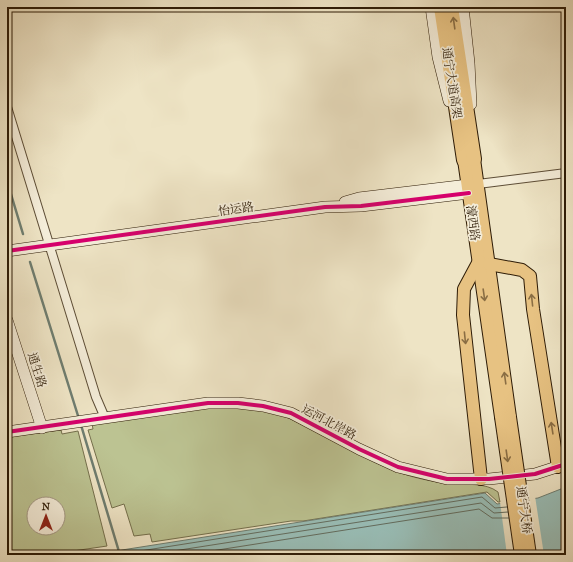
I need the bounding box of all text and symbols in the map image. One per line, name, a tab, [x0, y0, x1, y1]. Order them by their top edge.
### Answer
one-way arrow	[450, 17, 458, 30]
street label: 通宁大道高架	[439, 46, 465, 120]
street label: 怡运路	[217, 200, 255, 218]
street label: 濠西路	[464, 204, 482, 242]
one-way arrow	[480, 288, 488, 301]
one-way arrow	[529, 294, 536, 307]
one-way arrow	[462, 331, 469, 344]
street label: 通生路	[25, 351, 49, 389]
one-way arrow	[501, 372, 509, 385]
street label: 运河北岸路	[299, 402, 359, 442]
one-way arrow	[548, 422, 556, 435]
one-way arrow	[503, 449, 511, 462]
street label: 通宁大桥	[514, 485, 534, 535]
north arrow	[26, 496, 66, 536]
text: N	[42, 500, 51, 513]

